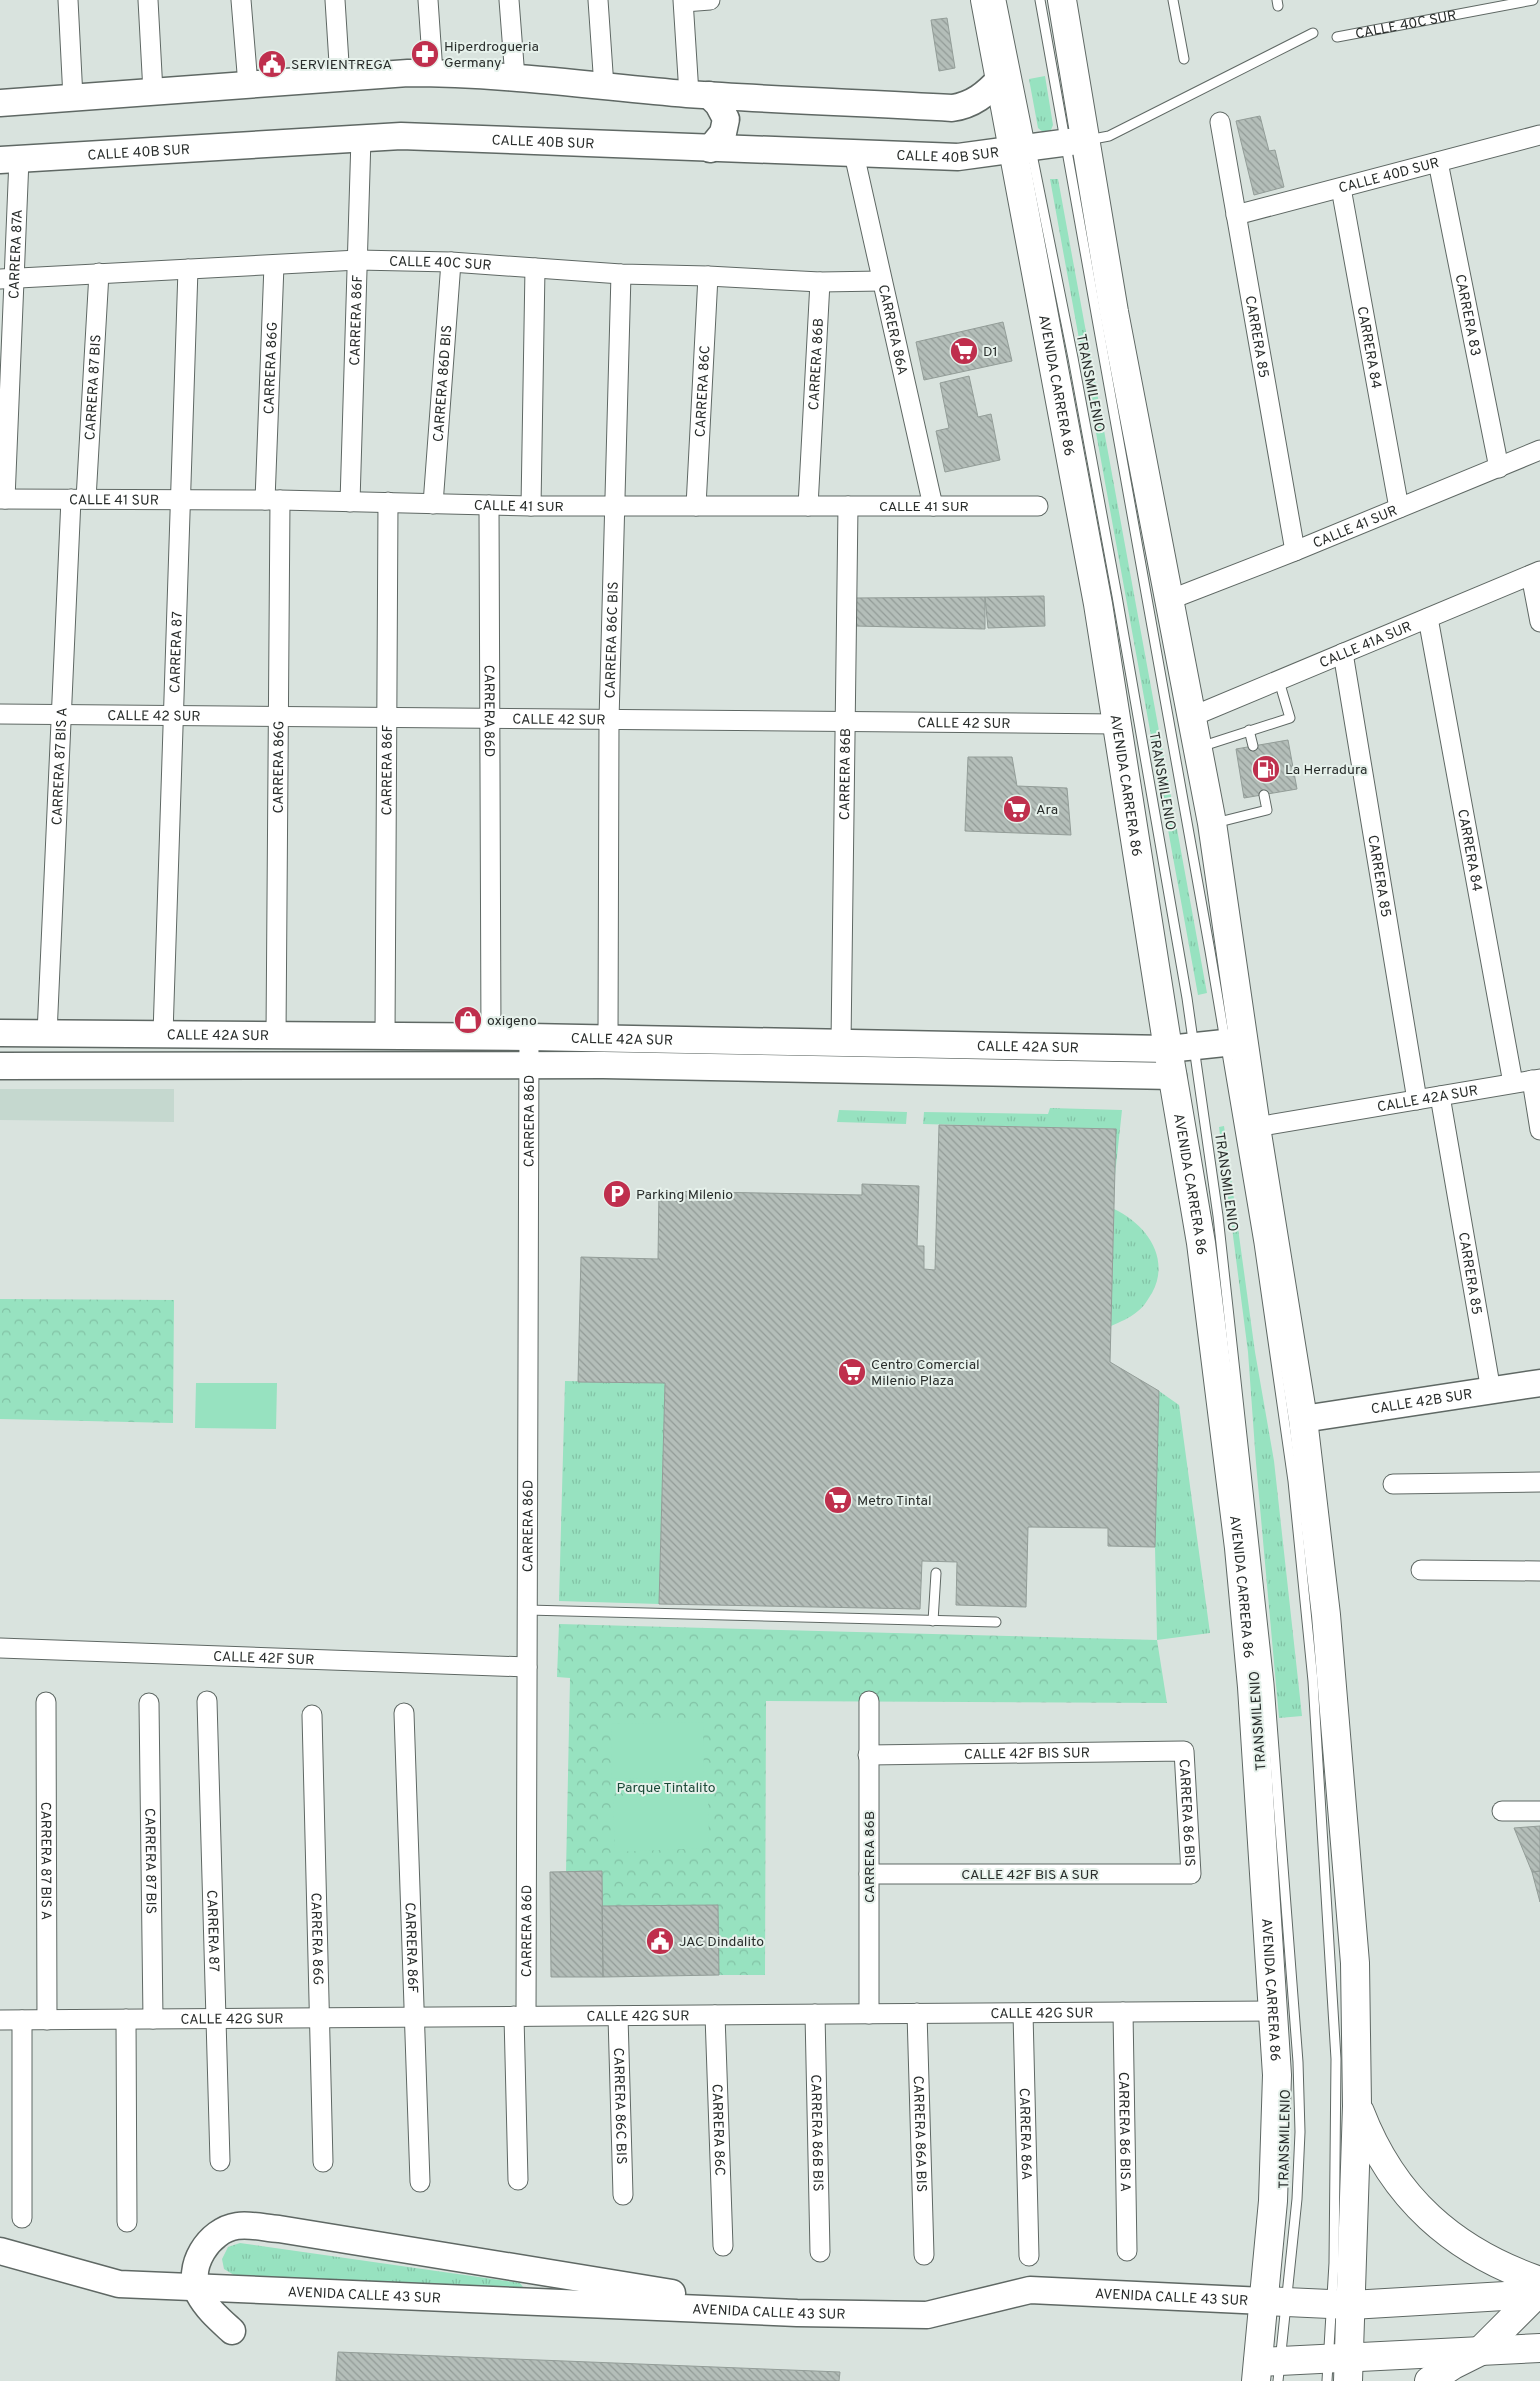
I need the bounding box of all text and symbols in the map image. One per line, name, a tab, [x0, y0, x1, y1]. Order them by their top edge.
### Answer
street label: CALLE 40C SUR	[1354, 8, 1458, 43]
pharmacy icon: Hiperdrogueria Germany	[410, 39, 440, 69]
place label: Hiperdrogueria Germany	[444, 39, 539, 72]
public building icon: SERVIENTREGA	[257, 49, 287, 79]
place label: SERVIENTREGA	[291, 57, 392, 74]
street label: CALLE 40B SUR	[491, 132, 595, 153]
street label: CALLE 40B SUR	[87, 142, 191, 165]
street label: CALLE 40B SUR	[896, 145, 1000, 167]
street label: CALLE 40D SUR	[1337, 155, 1441, 198]
street label: CARRERA 87A	[6, 209, 27, 299]
street label: CALLE 40C SUR	[389, 254, 492, 275]
street label: CARRERA 83	[1451, 273, 1483, 358]
street label: CARRERA 86F	[347, 274, 367, 366]
street label: CARRERA 86A	[874, 283, 910, 377]
street label: CARRERA 85	[1241, 294, 1272, 380]
street label: CARRERA 84	[1353, 305, 1384, 390]
street label: AVENIDA CARRERA 86	[1034, 314, 1077, 458]
street label: CARRERA 86B	[806, 318, 828, 411]
street label: CARRERA 86G	[261, 322, 282, 415]
street label: CARRERA 86D BIS	[431, 324, 456, 443]
street label: TRANSMILENIO	[1072, 333, 1107, 434]
street label: CARRERA 87 BIS	[82, 334, 105, 441]
supermarket icon: D1	[949, 336, 979, 366]
place label: D1	[983, 344, 998, 361]
street label: CARRERA 86C	[693, 345, 714, 438]
street label: CALLE 41 SUR	[69, 492, 159, 510]
street label: CALLE 41 SUR	[474, 498, 564, 516]
street label: CALLE 41 SUR	[879, 499, 969, 516]
street label: CALLE 41 SUR	[1311, 503, 1400, 553]
street label: CARRERA 86C BIS	[603, 581, 623, 699]
street label: CARRERA 87	[167, 611, 187, 693]
street label: CALLE 41A SUR	[1317, 619, 1415, 672]
street label: CARRERA 86D	[480, 665, 497, 757]
street label: CARRERA 87 BIS A	[49, 707, 72, 826]
street label: CALLE 42 SUR	[107, 708, 201, 726]
street label: CALLE 42 SUR	[512, 712, 606, 729]
street label: AVENIDA CARRERA 86	[1105, 713, 1145, 858]
street label: CALLE 42 SUR	[917, 715, 1011, 733]
street label: CARRERA 86G	[271, 721, 288, 813]
street label: CARRERA 86F	[379, 724, 397, 816]
street label: CARRERA 86B	[837, 728, 855, 820]
street label: TRANSMILENIO	[1144, 731, 1179, 832]
fuel station icon: La Herradura	[1251, 754, 1281, 784]
place label: La Herradura	[1285, 762, 1367, 779]
supermarket icon: Ara	[1002, 794, 1032, 824]
place label: Ara	[1036, 802, 1058, 819]
street label: CARRERA 84	[1453, 808, 1485, 893]
street label: CARRERA 85	[1363, 834, 1394, 919]
shop icon: oxigeno	[453, 1005, 483, 1035]
place label: oxigeno	[487, 1013, 537, 1030]
street label: CALLE 42A SUR	[167, 1027, 269, 1045]
street label: CALLE 42A SUR	[571, 1031, 673, 1050]
street label: CALLE 42A SUR	[977, 1038, 1079, 1057]
street label: CARRERA 86D	[522, 1075, 539, 1167]
street label: CALLE 42A SUR	[1376, 1083, 1480, 1116]
street label: AVENIDA CARRERA 86	[1169, 1112, 1209, 1256]
street label: TRANSMILENIO	[1210, 1132, 1241, 1233]
parking icon: Parking Milenio	[602, 1179, 632, 1209]
place label: Parking Milenio	[636, 1187, 733, 1204]
street label: CARRERA 85	[1454, 1231, 1485, 1316]
supermarket icon: Centro Comercial Milenio Plaza	[837, 1357, 867, 1387]
place label: Centro Comercial Milenio Plaza	[871, 1357, 980, 1390]
street label: CALLE 42B SUR	[1370, 1386, 1474, 1419]
street label: CARRERA 86D	[520, 1480, 538, 1572]
supermarket icon: Metro Tintal	[823, 1485, 853, 1515]
place label: Metro Tintal	[857, 1493, 932, 1510]
street label: AVENIDA CARRERA 86	[1225, 1515, 1256, 1659]
street label: CALLE 42F SUR	[213, 1649, 315, 1669]
street label: TRANSMILENIO	[1247, 1671, 1270, 1771]
street label: CALLE 42F BIS SUR	[964, 1745, 1090, 1764]
street label: CARRERA 86 BIS	[1174, 1759, 1198, 1867]
park label: Parque Tintalito	[616, 1780, 716, 1797]
street label: CARRERA 87 BIS A	[36, 1802, 54, 1920]
street label: CARRERA 87 BIS	[140, 1808, 159, 1914]
street label: CARRERA 86B	[862, 1811, 879, 1903]
street label: CALLE 42F BIS A SUR	[961, 1867, 1099, 1884]
street label: CARRERA 86D	[519, 1885, 536, 1977]
street label: CARRERA 87	[202, 1890, 222, 1972]
street label: CARRERA 86G	[306, 1892, 326, 1986]
street label: CARRERA 86F	[400, 1902, 421, 1994]
street label: AVENIDA CARRERA 86	[1257, 1918, 1283, 2062]
public building icon: JAC Dindalito	[645, 1926, 675, 1956]
place label: JAC Dindalito	[679, 1934, 764, 1951]
street label: CALLE 42G SUR	[990, 2005, 1094, 2023]
street label: CALLE 42G SUR	[586, 2008, 690, 2026]
street label: CALLE 42G SUR	[180, 2011, 284, 2029]
street label: CARRERA 86C BIS	[609, 2047, 629, 2165]
street label: CARRERA 86 BIS A	[1114, 2072, 1133, 2192]
street label: CARRERA 86B BIS	[806, 2074, 826, 2192]
street label: CARRERA 86A BIS	[909, 2076, 929, 2192]
street label: CARRERA 86C	[707, 2084, 728, 2176]
street label: CARRERA 86A	[1015, 2088, 1034, 2180]
street label: TRANSMILENIO	[1276, 2089, 1295, 2189]
street label: AVENIDA CALLE 43 SUR	[287, 2284, 441, 2308]
street label: AVENIDA CALLE 43 SUR	[1095, 2286, 1249, 2310]
street label: AVENIDA CALLE 43 SUR	[692, 2302, 846, 2324]

